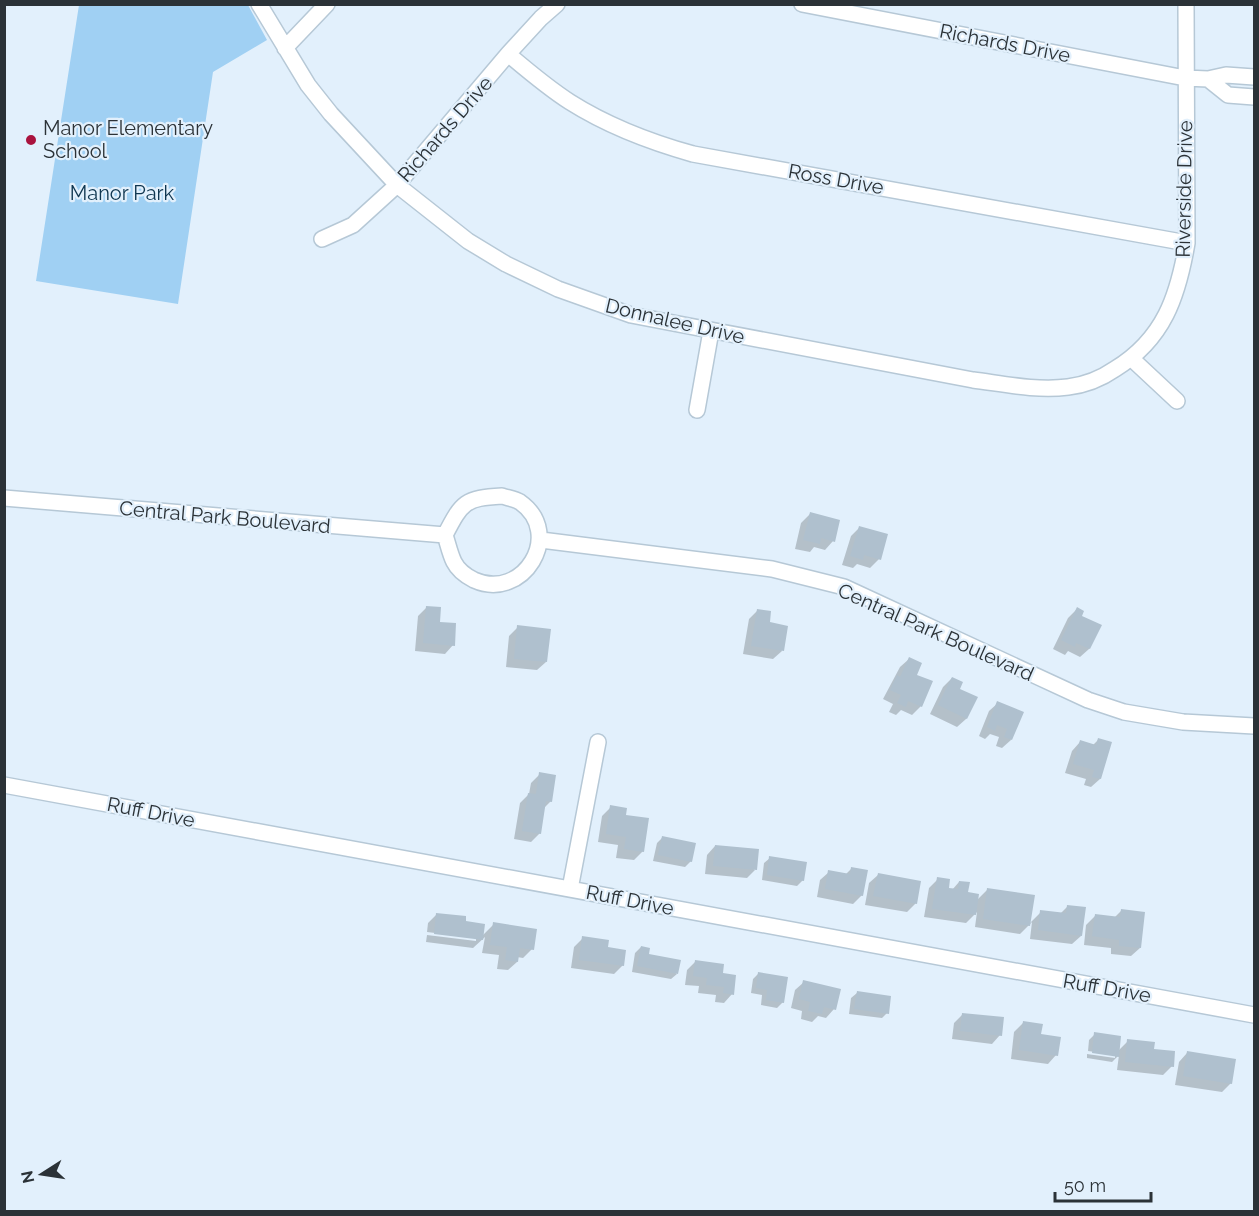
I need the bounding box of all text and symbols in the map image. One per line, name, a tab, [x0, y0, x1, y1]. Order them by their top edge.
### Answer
street label: Richards Drive	[938, 19, 1073, 67]
street label: Richards Drive	[392, 71, 498, 187]
place label: Manor Elementary School	[43, 116, 213, 163]
street label: Riverside Drive	[1171, 120, 1197, 258]
marker: Manor Elementary School	[24, 133, 38, 147]
street label: Ross Drive	[786, 159, 886, 199]
park label: Manor Park	[70, 181, 175, 205]
street label: Donnalee Drive	[603, 293, 747, 349]
street label: Central Park Boulevard	[118, 496, 332, 538]
street label: Central Park Boulevard	[834, 578, 1038, 686]
street label: Ruff Drive	[105, 792, 197, 832]
street label: Ruff Drive	[584, 880, 676, 920]
street label: Ruff Drive	[1061, 968, 1153, 1008]
north arrow	[12, 1144, 72, 1204]
scale bar	[1055, 1165, 1151, 1203]
text: N	[17, 1169, 38, 1185]
text: 50 m	[1064, 1175, 1106, 1196]

